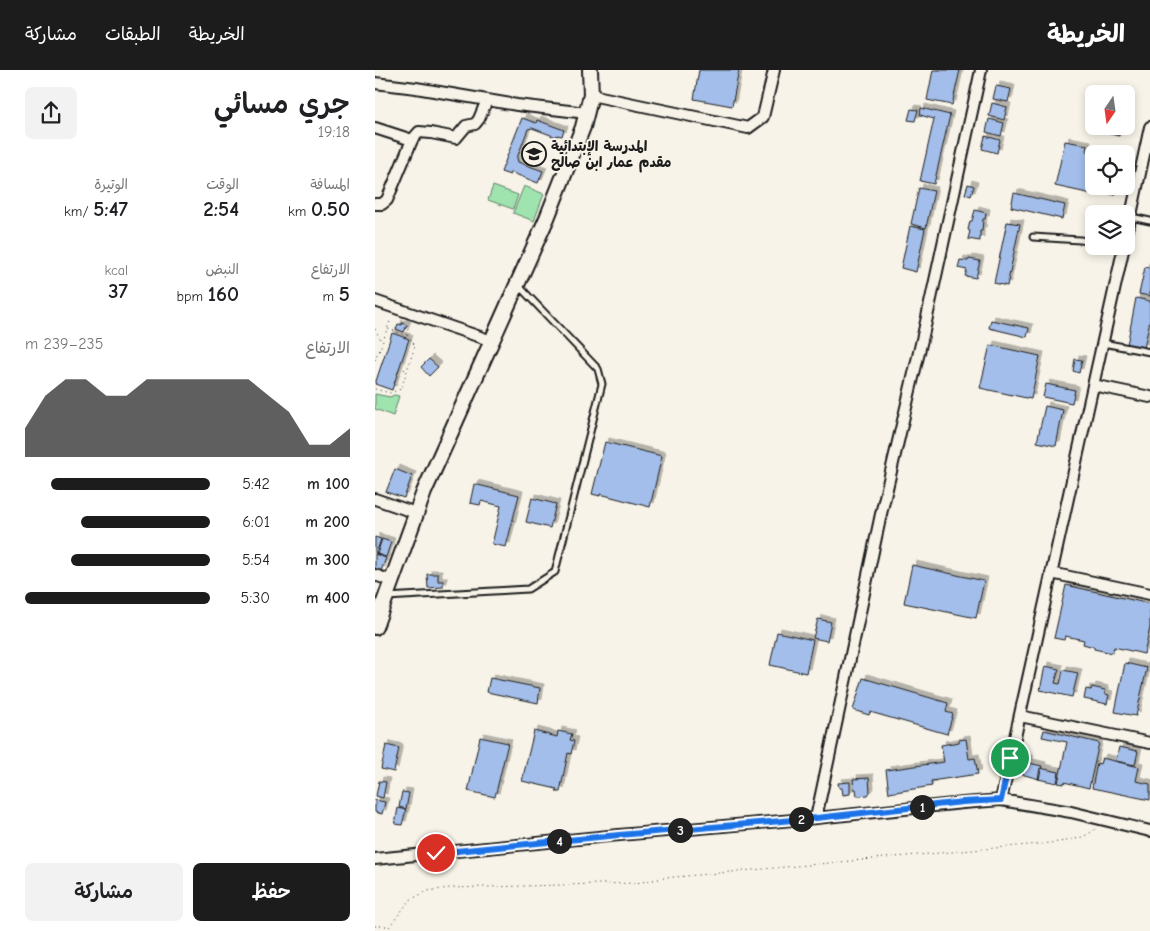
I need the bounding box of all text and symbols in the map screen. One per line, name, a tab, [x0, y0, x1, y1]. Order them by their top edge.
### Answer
text: الخريطة	[1047, 20, 1125, 48]
text: مشاركة	[25, 24, 77, 45]
text: الطبقات	[105, 24, 161, 45]
text: الخريطة	[189, 24, 245, 45]
north arrow	[1085, 85, 1135, 135]
map controls	[1085, 85, 1135, 255]
button: share	[25, 87, 77, 139]
text: جري مسائي	[214, 88, 350, 120]
text: 19:18	[318, 123, 350, 141]
place label: المدرسة الإبتدائية مقدم عمار ابن صالح	[551, 138, 671, 173]
school or university icon: المدرسة الإبتدائية مقدم عمار ابن صالح	[521, 141, 547, 167]
button: locate	[1085, 145, 1135, 195]
text: الوتيرة	[94, 176, 128, 193]
text: الوقت	[206, 176, 239, 193]
text: المسافة	[310, 176, 350, 193]
text: 5:47	[93, 197, 128, 221]
text: 2:54	[203, 197, 239, 221]
text: 0.50	[311, 197, 350, 221]
text: /km	[64, 203, 93, 220]
text: km	[288, 203, 311, 220]
button: layers	[1085, 205, 1135, 255]
text: النبض	[206, 261, 239, 278]
text: الارتفاع	[311, 261, 350, 278]
text: kcal	[104, 262, 128, 279]
text: 37	[108, 279, 128, 303]
text: 160	[208, 282, 239, 306]
text: 5	[339, 282, 350, 306]
text: bpm	[177, 288, 208, 305]
text: m	[323, 288, 339, 305]
text: 235–239 m	[25, 335, 103, 353]
text: الارتفاع	[305, 339, 350, 357]
text: 5:42	[242, 475, 270, 493]
text: 100 m	[307, 475, 350, 493]
text: 6:01	[242, 513, 270, 531]
text: 200 m	[305, 513, 350, 531]
text: 5:54	[242, 551, 270, 569]
text: 300 m	[305, 551, 350, 569]
text: 5:30	[241, 589, 270, 607]
text: 400 m	[306, 589, 350, 607]
pin	[989, 737, 1031, 779]
icon: arrive	[996, 744, 1024, 772]
pin: 1	[909, 794, 935, 820]
text: 1	[920, 799, 925, 816]
pin: 2	[789, 806, 813, 832]
text: 2	[798, 811, 805, 828]
pin: 3	[667, 818, 693, 842]
text: 3	[677, 822, 684, 839]
pin: 4	[547, 828, 571, 854]
pin	[415, 832, 457, 874]
text: 4	[556, 833, 563, 850]
icon: check	[422, 839, 450, 867]
button: مشاركة	[25, 863, 183, 921]
button: حفظ	[193, 863, 350, 921]

